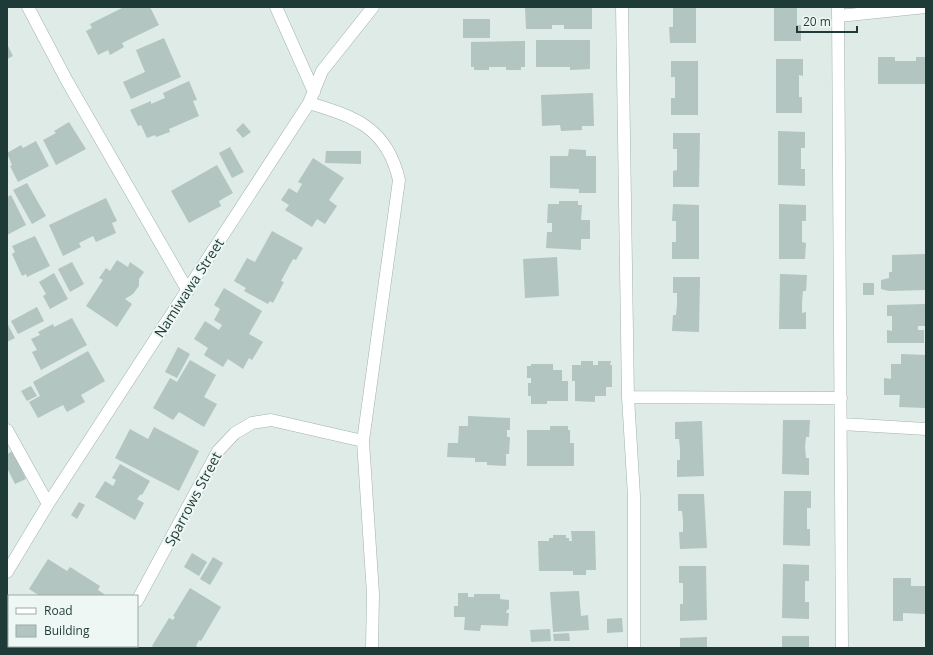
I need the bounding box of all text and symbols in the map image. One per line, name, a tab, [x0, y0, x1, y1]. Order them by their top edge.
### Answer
scale bar	[797, 8, 857, 34]
text: 20 m	[803, 13, 831, 30]
street label: Namiwawa Street	[149, 234, 228, 341]
street label: Sparrows Street	[160, 448, 225, 549]
legend	[8, 595, 138, 647]
text: Road	[44, 602, 73, 619]
text: Building	[44, 622, 90, 639]

